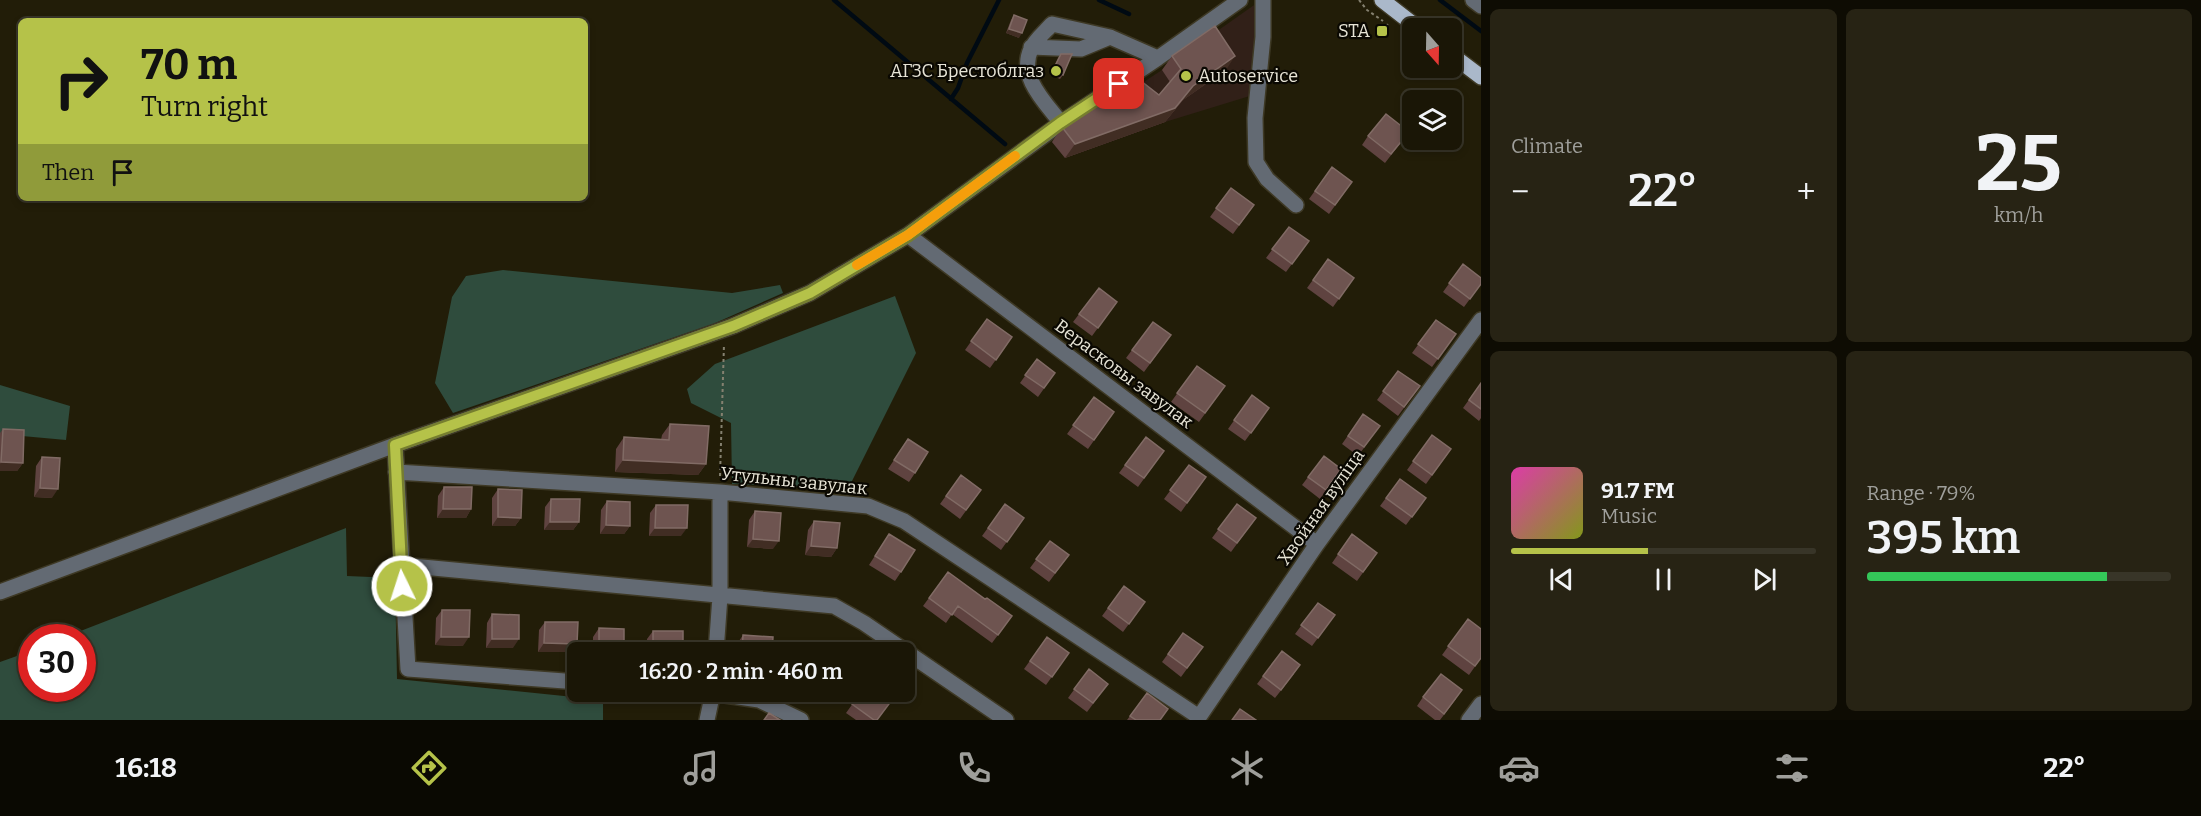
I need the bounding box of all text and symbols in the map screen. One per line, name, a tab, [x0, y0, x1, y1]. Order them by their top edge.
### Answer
north arrow	[1402, 18, 1462, 78]
map controls	[1402, 18, 1462, 150]
place label: STA	[1338, 20, 1370, 42]
marker: STA	[1375, 24, 1389, 38]
text: 70 m	[141, 40, 237, 90]
icon: right	[42, 42, 120, 120]
pin	[1093, 58, 1144, 109]
place label: АГЗС Брестоблгаз	[890, 60, 1044, 82]
marker: АГЗС Брестоблгаз	[1049, 64, 1063, 78]
place label: Autoservice	[1198, 65, 1298, 87]
icon: arrive	[1102, 67, 1135, 100]
marker: Autoservice	[1179, 69, 1193, 83]
button: layers	[1402, 90, 1462, 150]
text: Turn right	[141, 91, 268, 123]
text: 25	[1975, 117, 2062, 211]
text: Climate	[1511, 134, 1583, 158]
icon: arrive	[106, 156, 139, 189]
text: Then	[42, 159, 94, 186]
text: 22°	[1628, 164, 1698, 218]
text: −	[1511, 172, 1529, 212]
text: +	[1797, 172, 1816, 212]
text: km/h	[1994, 203, 2044, 227]
street label: Верасковы завулак	[1050, 315, 1198, 433]
street label: Хвойная вуліца	[1273, 445, 1369, 569]
street label: Утульны завулак	[720, 462, 869, 500]
text: 91.7 FM	[1601, 477, 1674, 504]
text: Range · 79%	[1867, 481, 1975, 505]
text: Music	[1601, 504, 1657, 528]
text: 395 km	[1867, 511, 2020, 565]
position arrow	[370, 554, 434, 618]
icon: previous	[1545, 563, 1578, 596]
icon: pause	[1647, 563, 1680, 596]
icon: next	[1748, 563, 1781, 596]
speed limit sign: 30	[18, 624, 96, 702]
text: 16:20 · 2 min · 460 m	[639, 658, 843, 685]
icon: directions	[408, 747, 450, 789]
icon: music	[680, 747, 722, 789]
icon: phone	[953, 747, 995, 789]
icon: climate	[1226, 747, 1268, 789]
icon: car	[1498, 747, 1540, 789]
icon: filters	[1771, 747, 1813, 789]
text: 16:18	[115, 752, 177, 784]
text: 22°	[2043, 752, 2086, 784]

